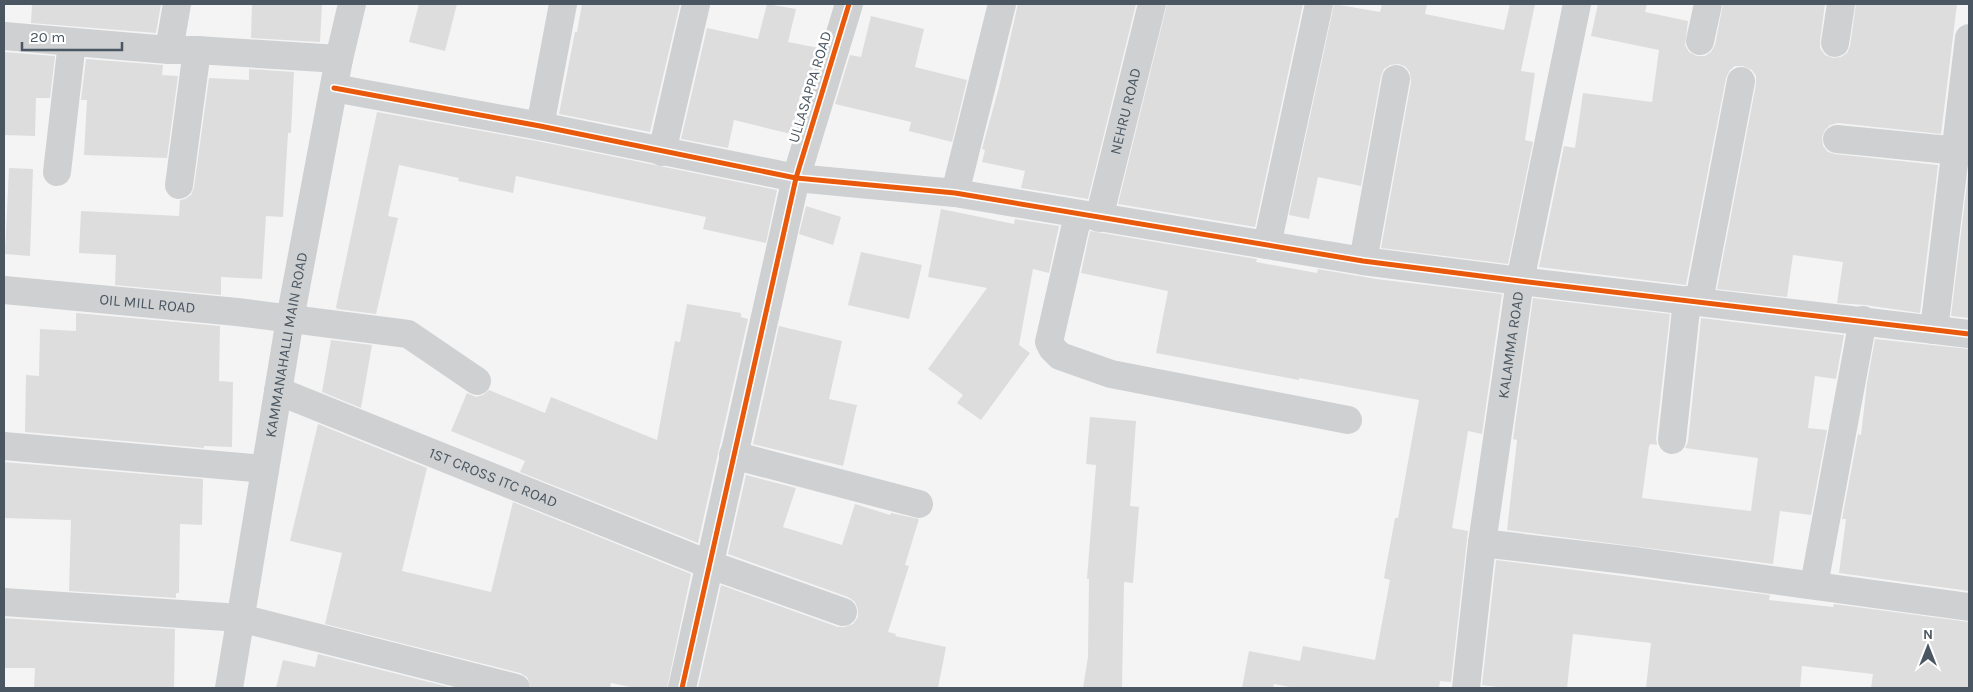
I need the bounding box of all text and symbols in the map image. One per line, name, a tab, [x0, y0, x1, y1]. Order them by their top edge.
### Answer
scale bar	[22, 20, 122, 52]
text: 20 m	[30, 28, 65, 46]
street label: ULLASAPPA ROAD	[784, 29, 836, 145]
street label: NEHRU ROAD	[1106, 66, 1145, 156]
street label: KAMMANAHALLI MAIN ROAD	[262, 251, 311, 439]
street label: OIL MILL ROAD	[99, 290, 196, 317]
street label: KALAMMA ROAD	[1494, 290, 1527, 400]
street label: 1ST CROSS ITC ROAD	[426, 444, 560, 511]
north arrow	[1903, 622, 1953, 672]
text: N	[1923, 626, 1933, 643]

